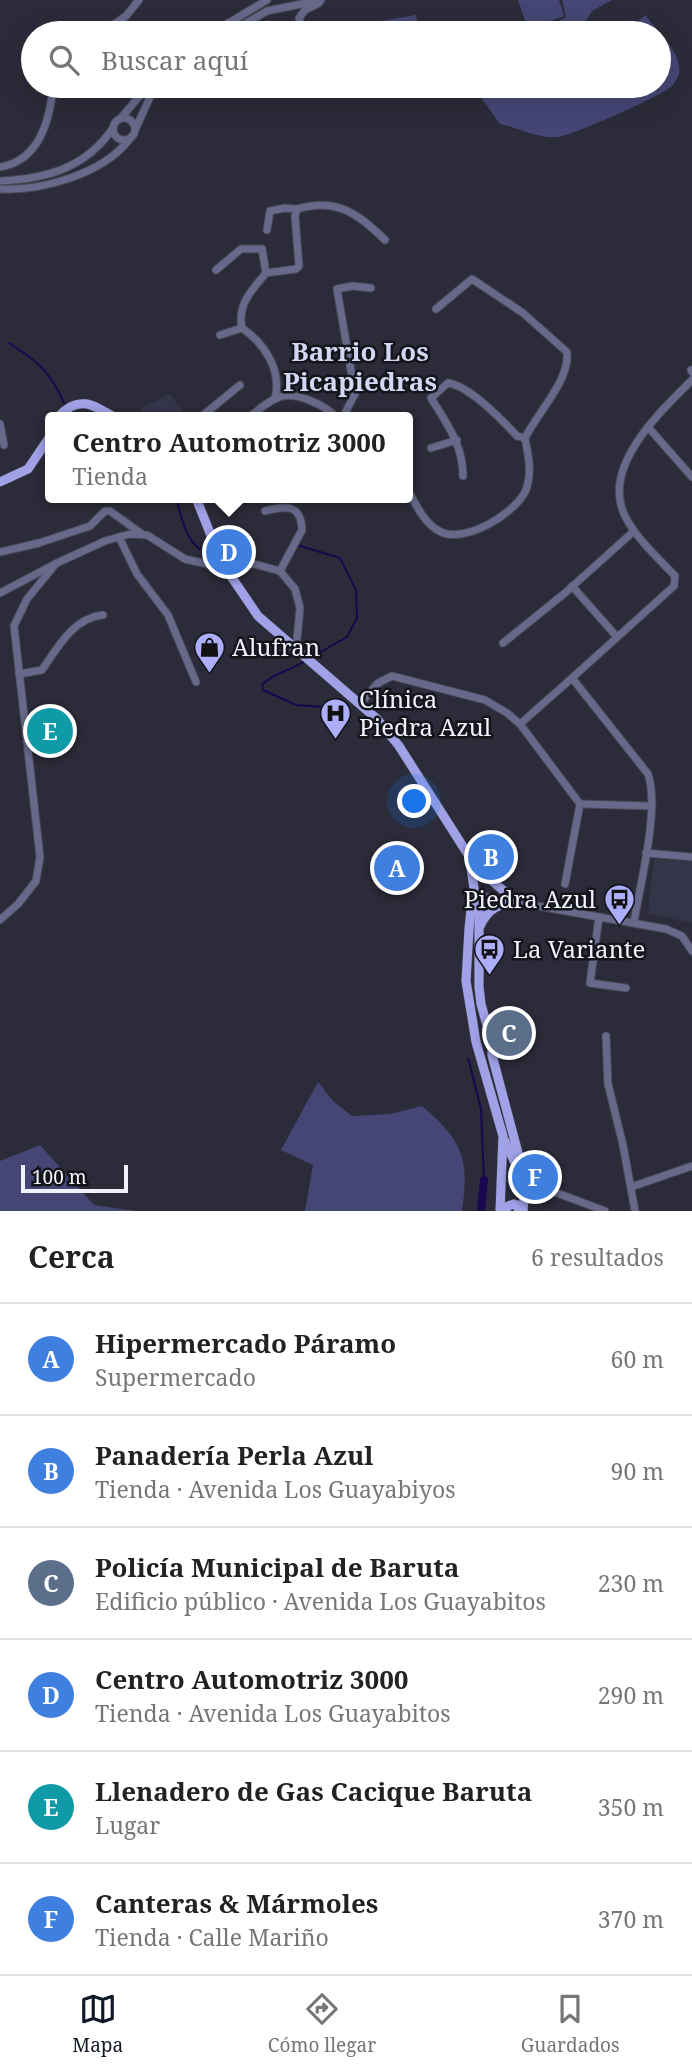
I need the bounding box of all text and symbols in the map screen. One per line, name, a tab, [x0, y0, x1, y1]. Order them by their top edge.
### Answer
search box	[21, 21, 671, 98]
icon: search	[45, 41, 83, 79]
text: Buscar aquí	[101, 42, 248, 78]
district label: Barrio Los Picapiedras	[283, 333, 437, 399]
popup	[45, 412, 413, 503]
text: Centro Automotriz 3000	[72, 424, 386, 460]
text: Tienda	[72, 460, 148, 492]
pin: D	[206, 526, 252, 578]
place label: Alufran	[232, 630, 320, 663]
shop icon: Alufran	[192, 631, 226, 675]
place label: Clínica Piedra Azul	[359, 682, 492, 743]
hospital icon: Clínica Piedra Azul	[319, 697, 353, 741]
pin: E	[27, 705, 73, 757]
your location	[397, 784, 431, 818]
pin: B	[468, 831, 514, 883]
pin: A	[374, 842, 420, 894]
place label: Piedra Azul	[464, 882, 597, 915]
bus stop icon: Piedra Azul	[602, 883, 636, 927]
place label: La Variante	[513, 932, 645, 965]
bus stop icon: La Variante	[473, 933, 507, 977]
pin: C	[486, 1007, 532, 1059]
pin: F	[512, 1151, 558, 1203]
scale bar	[21, 1162, 128, 1194]
text: 100 m	[32, 1164, 87, 1190]
text: Cerca	[28, 1236, 115, 1277]
text: 6 resultados	[531, 1241, 664, 1273]
text: Hipermercado Páramo	[95, 1325, 396, 1361]
text: A	[42, 1343, 60, 1375]
text: 60 m	[611, 1343, 664, 1375]
text: Supermercado	[95, 1361, 256, 1393]
text: Panadería Perla Azul	[95, 1437, 373, 1473]
text: B	[43, 1455, 59, 1487]
text: 90 m	[611, 1455, 664, 1487]
text: Tienda · Avenida Los Guayabiyos	[95, 1473, 456, 1505]
text: Policía Municipal de Baruta	[95, 1549, 459, 1585]
text: C	[43, 1567, 59, 1599]
text: 230 m	[598, 1567, 664, 1599]
text: Edificio público · Avenida Los Guayabitos	[95, 1585, 546, 1617]
text: Centro Automotriz 3000	[95, 1661, 409, 1697]
text: D	[42, 1679, 60, 1711]
text: 290 m	[598, 1679, 664, 1711]
text: Tienda · Avenida Los Guayabitos	[95, 1697, 451, 1729]
text: Llenadero de Gas Cacique Baruta	[95, 1773, 532, 1809]
text: E	[43, 1791, 59, 1823]
text: 350 m	[598, 1791, 664, 1823]
text: Lugar	[95, 1809, 160, 1841]
text: Canteras & Mármoles	[95, 1885, 378, 1921]
text: F	[44, 1903, 58, 1935]
text: 370 m	[598, 1903, 664, 1935]
text: Tienda · Calle Mariño	[95, 1921, 329, 1953]
tab: Mapa	[72, 1990, 123, 2058]
tab: Cómo llegar	[268, 1990, 376, 2058]
tab: Guardados	[521, 1990, 620, 2058]

